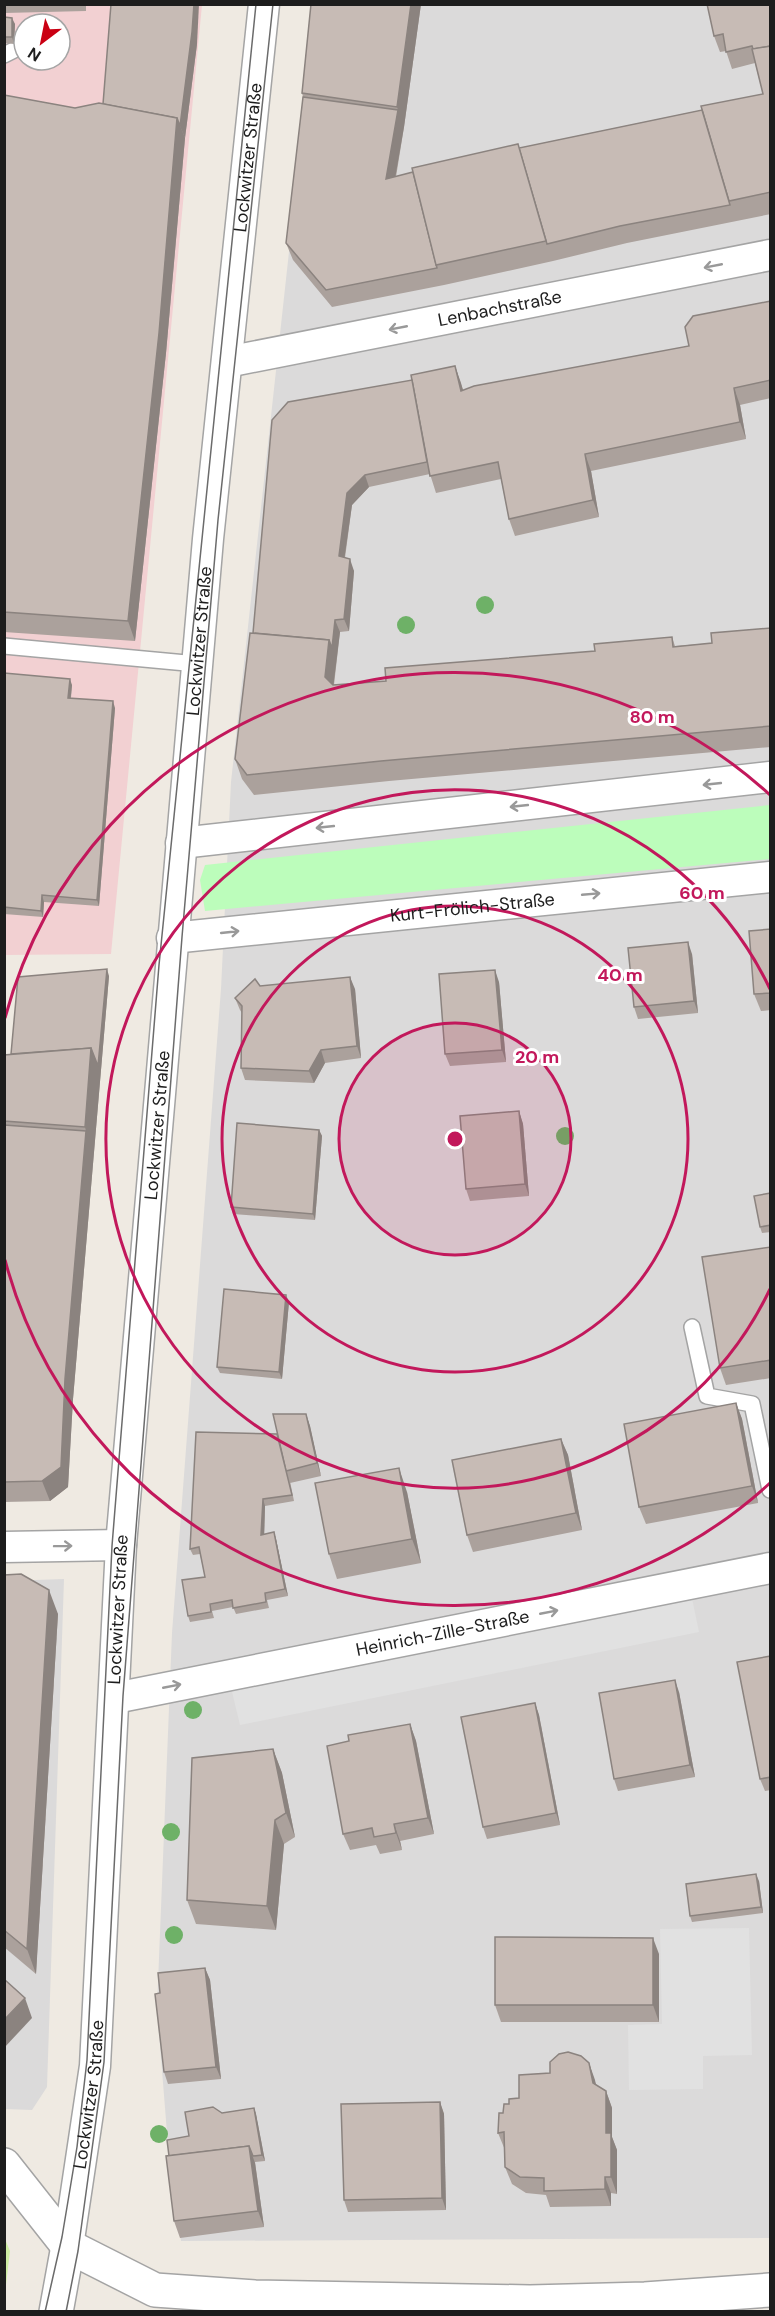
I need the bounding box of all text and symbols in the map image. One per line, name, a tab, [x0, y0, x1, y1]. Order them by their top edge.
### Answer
north arrow	[12, 12, 72, 72]
text: N	[24, 42, 45, 66]
street label: Lockwitzer Straße	[228, 82, 268, 233]
one-way arrow	[704, 261, 723, 272]
street label: Lenbachstraße	[436, 284, 564, 332]
one-way arrow	[389, 323, 408, 334]
street label: Lockwitzer Straße	[181, 565, 218, 717]
text: 80 m	[629, 705, 675, 729]
one-way arrow	[703, 779, 723, 790]
one-way arrow	[509, 800, 529, 811]
one-way arrow	[315, 822, 335, 833]
text: 60 m	[679, 881, 725, 905]
street label: Kurt-Frölich-Straße	[389, 887, 556, 928]
one-way arrow	[581, 888, 601, 899]
one-way arrow	[220, 926, 240, 937]
text: 40 m	[597, 963, 643, 987]
text: 20 m	[515, 1045, 559, 1069]
street label: Lockwitzer Straße	[139, 1049, 176, 1201]
centre of rings	[445, 1129, 465, 1149]
street label: Lockwitzer Straße	[102, 1534, 134, 1685]
one-way arrow	[52, 1541, 72, 1552]
street label: Heinrich-Zille-Straße	[354, 1604, 532, 1662]
one-way arrow	[539, 1606, 558, 1617]
one-way arrow	[162, 1680, 181, 1692]
street label: Lockwitzer Straße	[68, 2019, 109, 2171]

